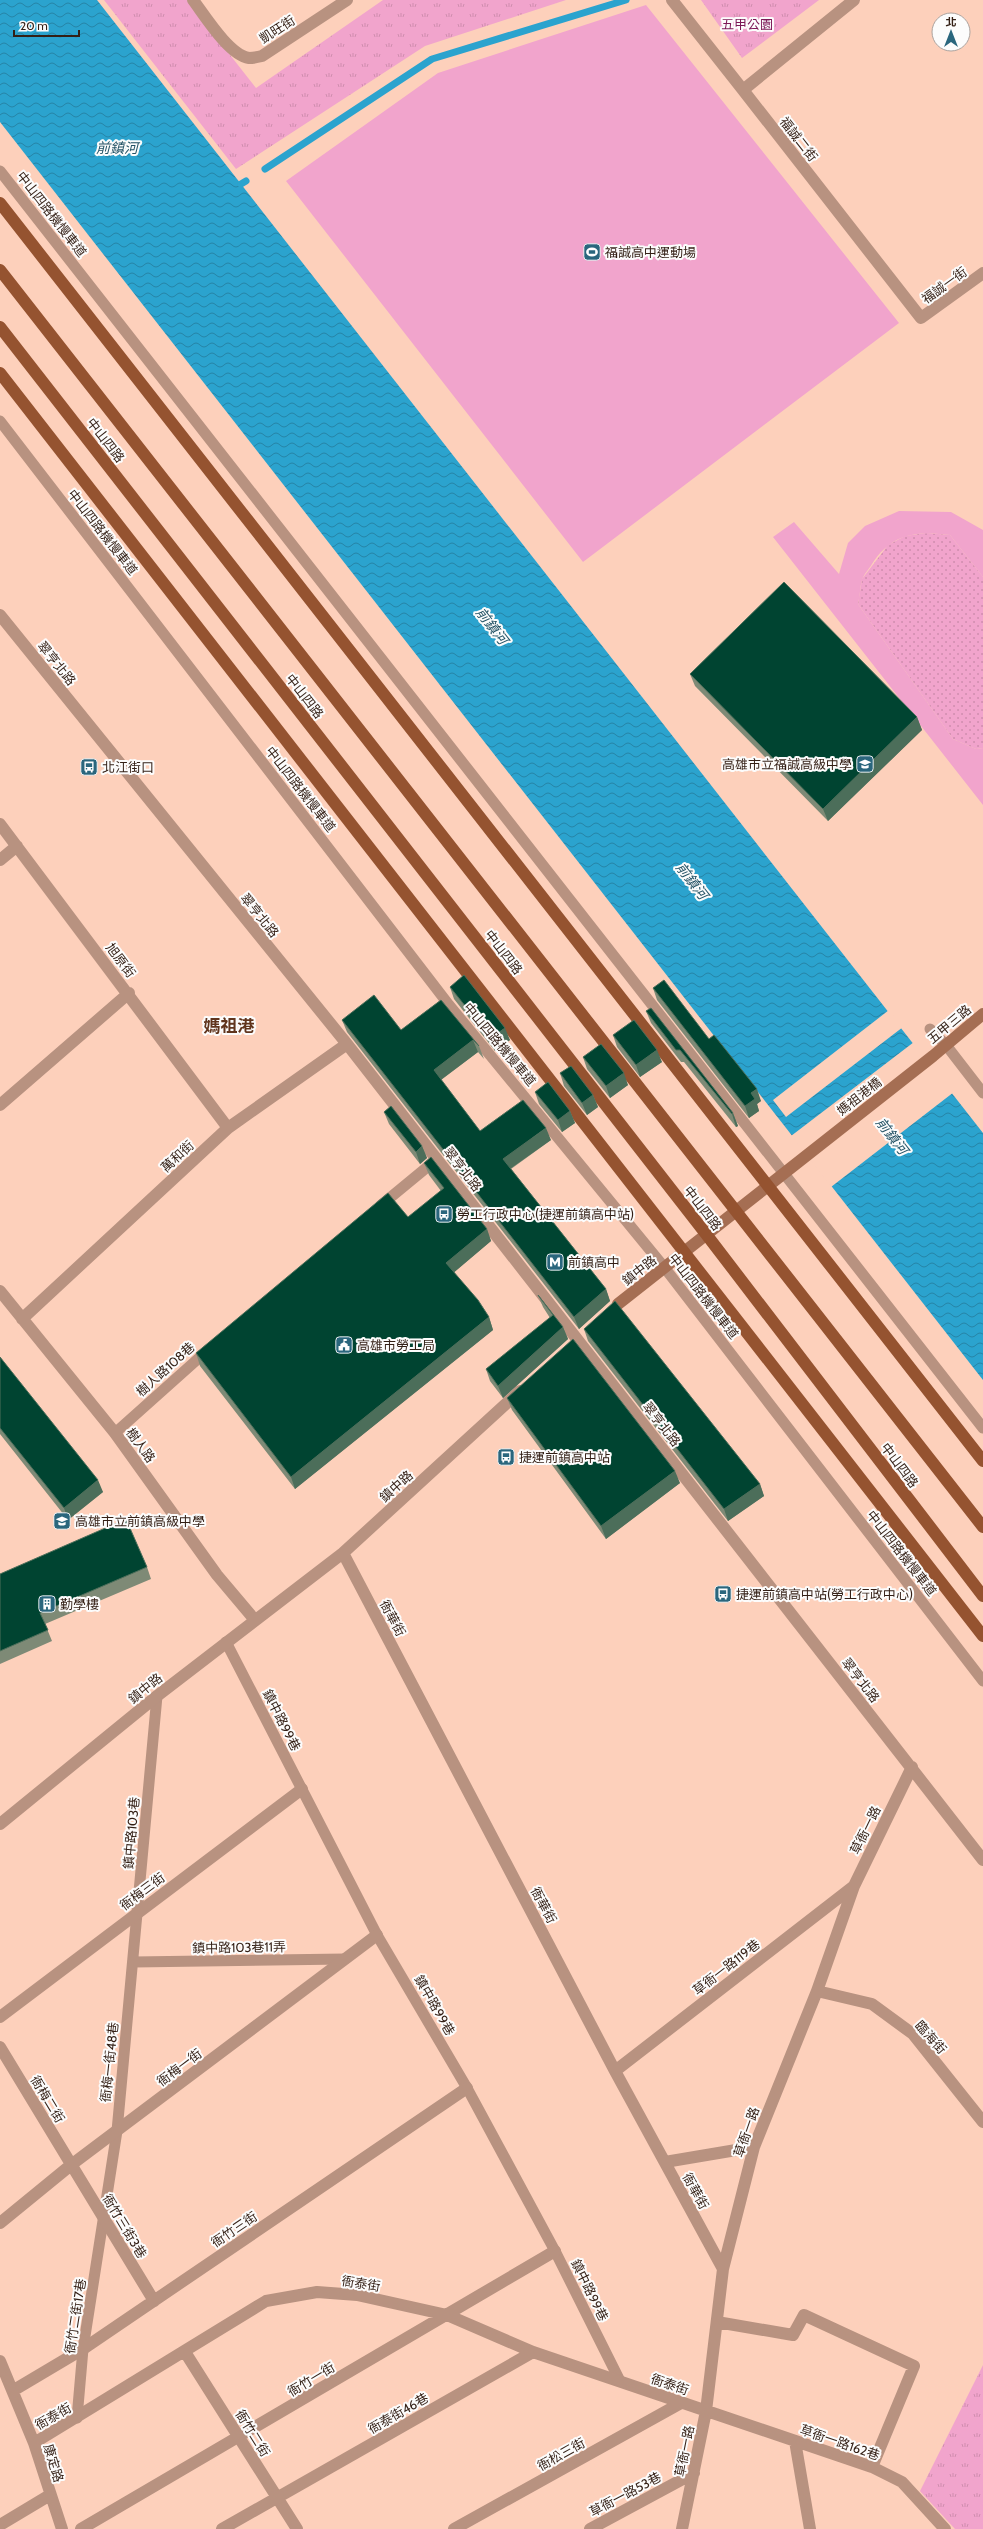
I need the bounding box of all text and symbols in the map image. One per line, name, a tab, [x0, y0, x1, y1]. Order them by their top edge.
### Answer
scale bar	[14, 12, 79, 38]
street label: 凱旺街	[256, 12, 298, 46]
north arrow	[931, 12, 971, 52]
text: 北	[946, 15, 957, 29]
park label: 五甲公園	[721, 16, 773, 32]
text: 20 m	[20, 18, 48, 33]
street label: 福誠二街	[777, 114, 821, 164]
water label: 前鎮河	[96, 139, 141, 157]
street label: 中山四路機慢車道	[14, 168, 90, 260]
sports icon: 福誠高中運動場	[582, 242, 602, 262]
place label: 福誠高中運動場	[605, 244, 696, 260]
street label: 福誠一街	[918, 263, 970, 307]
street label: 中山四路	[84, 415, 128, 465]
street label: 中山四路機慢車道	[65, 486, 141, 578]
water label: 前鎮河	[472, 604, 514, 650]
street label: 翠亨北路	[34, 638, 80, 688]
street label: 中山四路	[283, 671, 327, 721]
street label: 中山四路機慢車道	[263, 743, 339, 835]
school or university icon: 高雄市立福誠高級中學	[855, 754, 875, 774]
place label: 高雄市立福誠高級中學	[722, 756, 852, 772]
bus stop icon: 北江街口	[79, 757, 99, 777]
place label: 北江街口	[102, 759, 154, 775]
water label: 前鎮河	[672, 859, 714, 905]
street label: 翠亨北路	[237, 890, 283, 940]
street label: 中山四路	[482, 927, 526, 977]
street label: 旭原街	[103, 940, 139, 980]
street label: 中山四路機慢車道	[460, 999, 540, 1089]
street label: 五甲三路	[924, 1001, 974, 1047]
district label: 媽祖港	[204, 1016, 255, 1036]
street label: 媽祖港橋	[834, 1074, 884, 1118]
water label: 前鎮河	[872, 1114, 914, 1160]
street label: 萬和街	[157, 1137, 197, 1175]
street label: 翠亨北路	[441, 1144, 485, 1194]
street label: 中山四路	[681, 1183, 725, 1233]
bus stop icon: 勞工行政中心(捷運前鎮高中站)	[434, 1204, 454, 1224]
place label: 勞工行政中心(捷運前鎮高中站)	[457, 1206, 634, 1222]
street label: 中山四路機慢車道	[666, 1250, 742, 1342]
metro station icon: 前鎮高中	[545, 1252, 565, 1272]
street label: 鎮中路	[619, 1252, 659, 1288]
place label: 前鎮高中	[568, 1254, 620, 1270]
public building icon: 高雄市勞工局	[334, 1335, 354, 1355]
place label: 高雄市勞工局	[357, 1337, 435, 1353]
street label: 樹人路108巷	[132, 1339, 198, 1399]
street label: 翠亨北路	[640, 1399, 684, 1449]
street label: 樹人路	[123, 1425, 159, 1465]
street label: 中山四路	[878, 1439, 922, 1491]
bus stop icon: 捷運前鎮高中站	[496, 1447, 516, 1467]
place label: 捷運前鎮高中站	[519, 1449, 610, 1465]
street label: 鎮中路	[376, 1467, 416, 1505]
street label: 中山四路機慢車道	[864, 1507, 940, 1599]
school or university icon: 高雄市立前鎮高級中學	[52, 1511, 72, 1531]
place label: 高雄市立前鎮高級中學	[75, 1513, 205, 1529]
bus stop icon: 捷運前鎮高中站(勞工行政中心)	[713, 1584, 733, 1604]
place label: 捷運前鎮高中站(勞工行政中心)	[736, 1586, 913, 1602]
building icon: 勤學樓	[37, 1594, 57, 1614]
place label: 勤學樓	[60, 1596, 99, 1612]
street label: 衙華街	[377, 1597, 409, 1639]
street label: 翠亨北路	[839, 1655, 883, 1705]
street label: 鎮中路	[125, 1670, 165, 1706]
street label: 鎮中路99巷	[260, 1687, 304, 1753]
street label: 鎮中路103巷	[120, 1796, 142, 1870]
street label: 草衙一路	[846, 1803, 884, 1857]
street label: 衙梅三街	[116, 1869, 168, 1913]
street label: 衙華街	[528, 1884, 560, 1926]
street label: 草衙一路119巷	[689, 1936, 763, 1998]
street label: 鎮中路103巷11弄	[192, 1938, 286, 1956]
street label: 鎮中路99巷	[411, 1972, 459, 2038]
street label: 臨海街	[912, 2017, 950, 2057]
street label: 衙梅一街48巷	[97, 2021, 121, 2103]
street label: 衙梅一街	[153, 2045, 205, 2089]
street label: 衙梅二街	[28, 2073, 68, 2125]
street label: 草衙一路	[730, 2105, 762, 2159]
street label: 衙華街	[680, 2170, 712, 2212]
street label: 衙竹三街3巷	[100, 2191, 150, 2261]
street label: 衙竹三街	[208, 2208, 260, 2250]
street label: 鎮中路99巷	[568, 2256, 612, 2324]
street label: 衙泰街	[340, 2272, 382, 2294]
street label: 衙竹二街17巷	[61, 2277, 89, 2355]
street label: 衙竹一街	[285, 2359, 337, 2399]
street label: 衙泰街	[649, 2370, 691, 2398]
street label: 衙泰街46巷	[365, 2389, 431, 2437]
street label: 衙泰街	[32, 2399, 74, 2433]
street label: 衙竹二街	[232, 2407, 274, 2459]
street label: 草衙一路162巷	[798, 2421, 882, 2463]
street label: 草衙一路	[671, 2424, 697, 2478]
street label: 衙松三街	[534, 2434, 588, 2474]
street label: 康定路	[41, 2442, 67, 2484]
street label: 草衙一路53巷	[586, 2468, 664, 2520]

